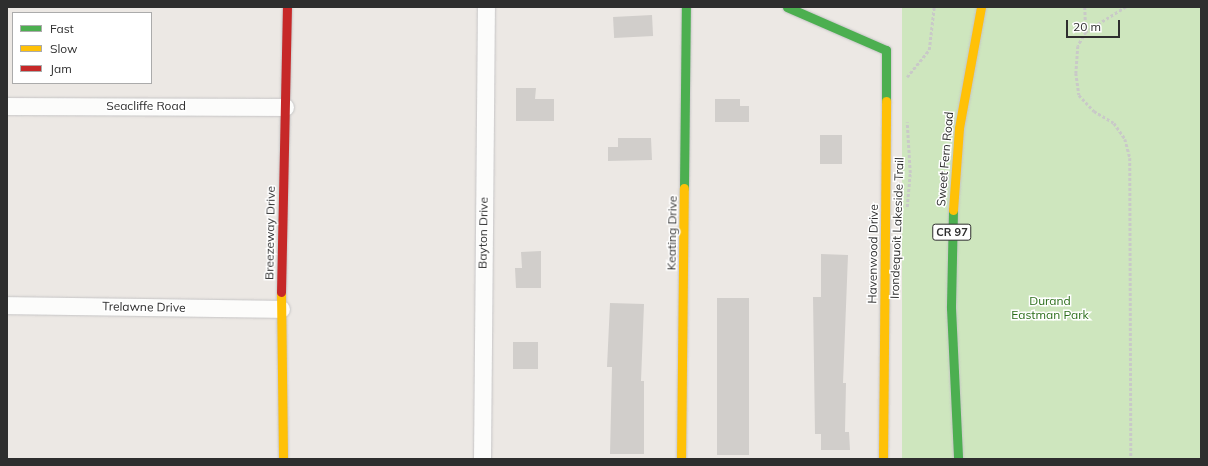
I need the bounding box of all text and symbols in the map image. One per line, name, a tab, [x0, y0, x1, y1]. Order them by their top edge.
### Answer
legend	[12, 12, 152, 84]
scale bar	[1068, 12, 1122, 38]
text: 20 m	[1073, 19, 1101, 34]
text: Fast	[50, 21, 74, 36]
text: Slow	[50, 41, 78, 56]
text: Jam	[50, 61, 72, 76]
street label: Seacliffe Road	[106, 99, 186, 113]
street label: Sweet Fern Road	[934, 111, 956, 207]
street label: Irondequoit Lakeside Trail	[887, 157, 907, 299]
street label: Breezeway Drive	[262, 186, 278, 280]
street label: Keating Drive	[664, 196, 680, 270]
street label: Bayton Drive	[475, 197, 491, 269]
street label: Havenwood Drive	[865, 204, 881, 304]
road number: CR 97	[932, 223, 972, 241]
park label: Durand Eastman Park	[1011, 294, 1089, 322]
street label: Trelawne Drive	[102, 299, 186, 315]

